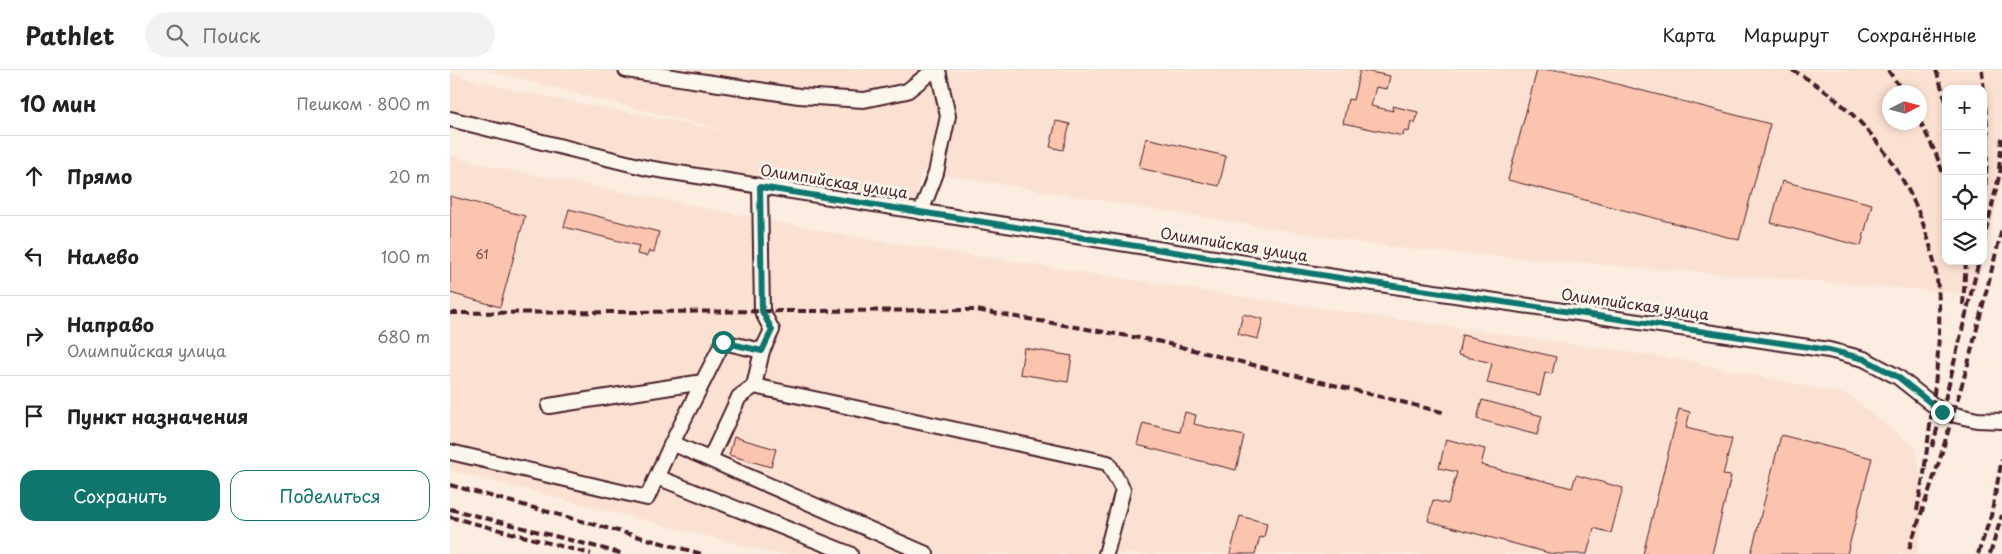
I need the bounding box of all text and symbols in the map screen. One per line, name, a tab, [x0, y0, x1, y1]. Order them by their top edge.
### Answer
search box	[145, 12, 495, 57]
text: Pathlet	[25, 17, 115, 53]
icon: search	[163, 21, 191, 49]
text: Поиск	[203, 21, 260, 49]
text: Карта	[1663, 21, 1715, 48]
text: Маршрут	[1743, 21, 1829, 48]
text: Сохранённые	[1857, 21, 1977, 48]
north arrow	[1882, 85, 1927, 130]
map controls	[1942, 85, 1987, 265]
button: +	[1942, 85, 1987, 130]
text: 10 мин	[20, 87, 96, 119]
text: Пешком · 800 m	[296, 91, 430, 115]
button: −	[1942, 130, 1987, 175]
street label: Олимпийская улица	[759, 158, 910, 204]
icon: ahead	[20, 162, 48, 190]
text: Прямо	[67, 162, 132, 190]
text: 20 m	[389, 164, 430, 188]
button: locate	[1942, 175, 1987, 220]
button: layers	[1942, 220, 1987, 265]
street label: Олимпийская улица	[1159, 221, 1310, 267]
icon: left	[20, 242, 48, 270]
text: Налево	[67, 242, 139, 270]
text: 100 m	[381, 244, 430, 268]
house number: 61	[475, 245, 489, 263]
street label: Олимпийская улица	[1560, 282, 1711, 325]
text: Направо	[67, 310, 154, 338]
icon: right	[20, 322, 48, 350]
text: 680 m	[377, 324, 430, 348]
route start	[712, 331, 735, 354]
text: Олимпийская улица	[67, 338, 226, 362]
route end	[1931, 401, 1954, 424]
icon: arrive	[20, 402, 48, 430]
text: Пункт назначения	[67, 402, 248, 430]
button: Сохранить	[20, 470, 220, 521]
button: Поделиться	[230, 470, 430, 521]

